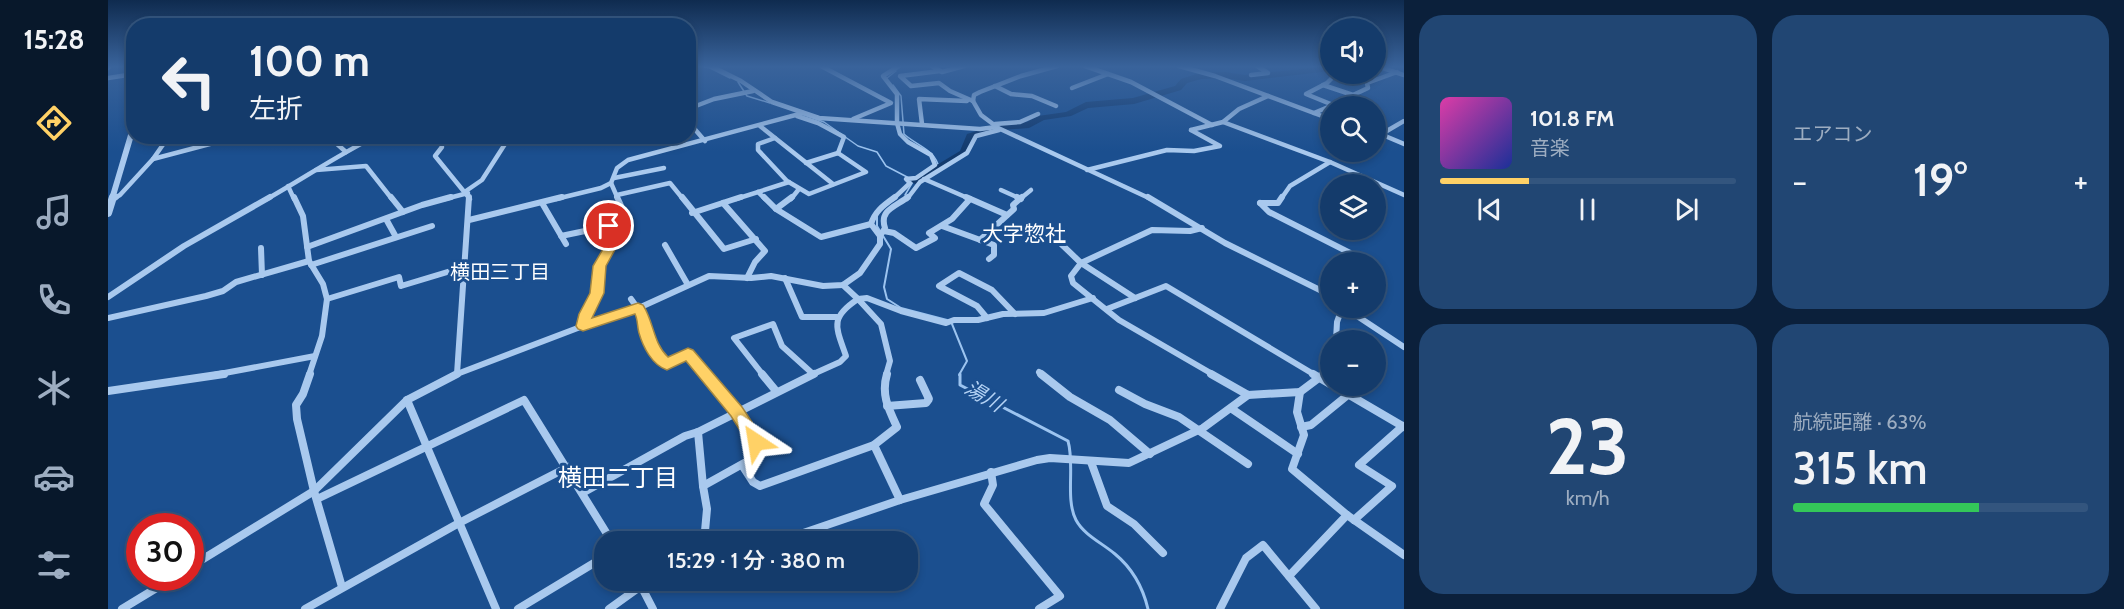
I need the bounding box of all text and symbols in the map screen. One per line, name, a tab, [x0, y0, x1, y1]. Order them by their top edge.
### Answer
map controls	[1320, 18, 1386, 396]
button: sound	[1320, 18, 1386, 84]
text: 15:28	[23, 23, 85, 56]
text: 100 m	[249, 35, 370, 87]
icon: left	[150, 42, 228, 120]
text: 左折	[249, 92, 303, 125]
button: search	[1320, 96, 1386, 162]
icon: directions	[33, 102, 75, 144]
text: 101.8 FM	[1530, 105, 1614, 132]
text: エアコン	[1793, 122, 1873, 146]
text: 音楽	[1530, 136, 1570, 160]
text: 19°	[1913, 153, 1967, 207]
text: −	[1793, 161, 1807, 201]
text: +	[2073, 161, 2088, 201]
button: layers	[1320, 174, 1386, 240]
icon: music	[33, 191, 75, 233]
icon: previous	[1473, 193, 1506, 226]
icon: pause	[1571, 193, 1604, 226]
icon: next	[1670, 193, 1703, 226]
pin	[583, 200, 634, 251]
icon: arrive	[592, 209, 625, 242]
district label: 大字惣社	[982, 221, 1066, 246]
button: +	[1320, 252, 1386, 318]
district label: 横田三丁目	[450, 260, 550, 284]
icon: phone	[33, 279, 75, 321]
button: −	[1320, 330, 1386, 396]
icon: climate	[33, 367, 75, 409]
water label: 湯川	[961, 375, 1009, 418]
text: 23	[1546, 399, 1629, 494]
position arrow	[724, 410, 788, 474]
text: 航続距離 · 63%	[1793, 410, 1926, 434]
text: 315 km	[1793, 441, 1928, 495]
icon: car	[33, 456, 75, 498]
district label: 横田二丁目	[558, 463, 678, 492]
text: km/h	[1566, 486, 1610, 510]
speed limit sign: 30	[126, 513, 204, 591]
icon: filters	[33, 544, 75, 586]
text: 15:29 · 1 分 · 380 m	[667, 547, 845, 574]

